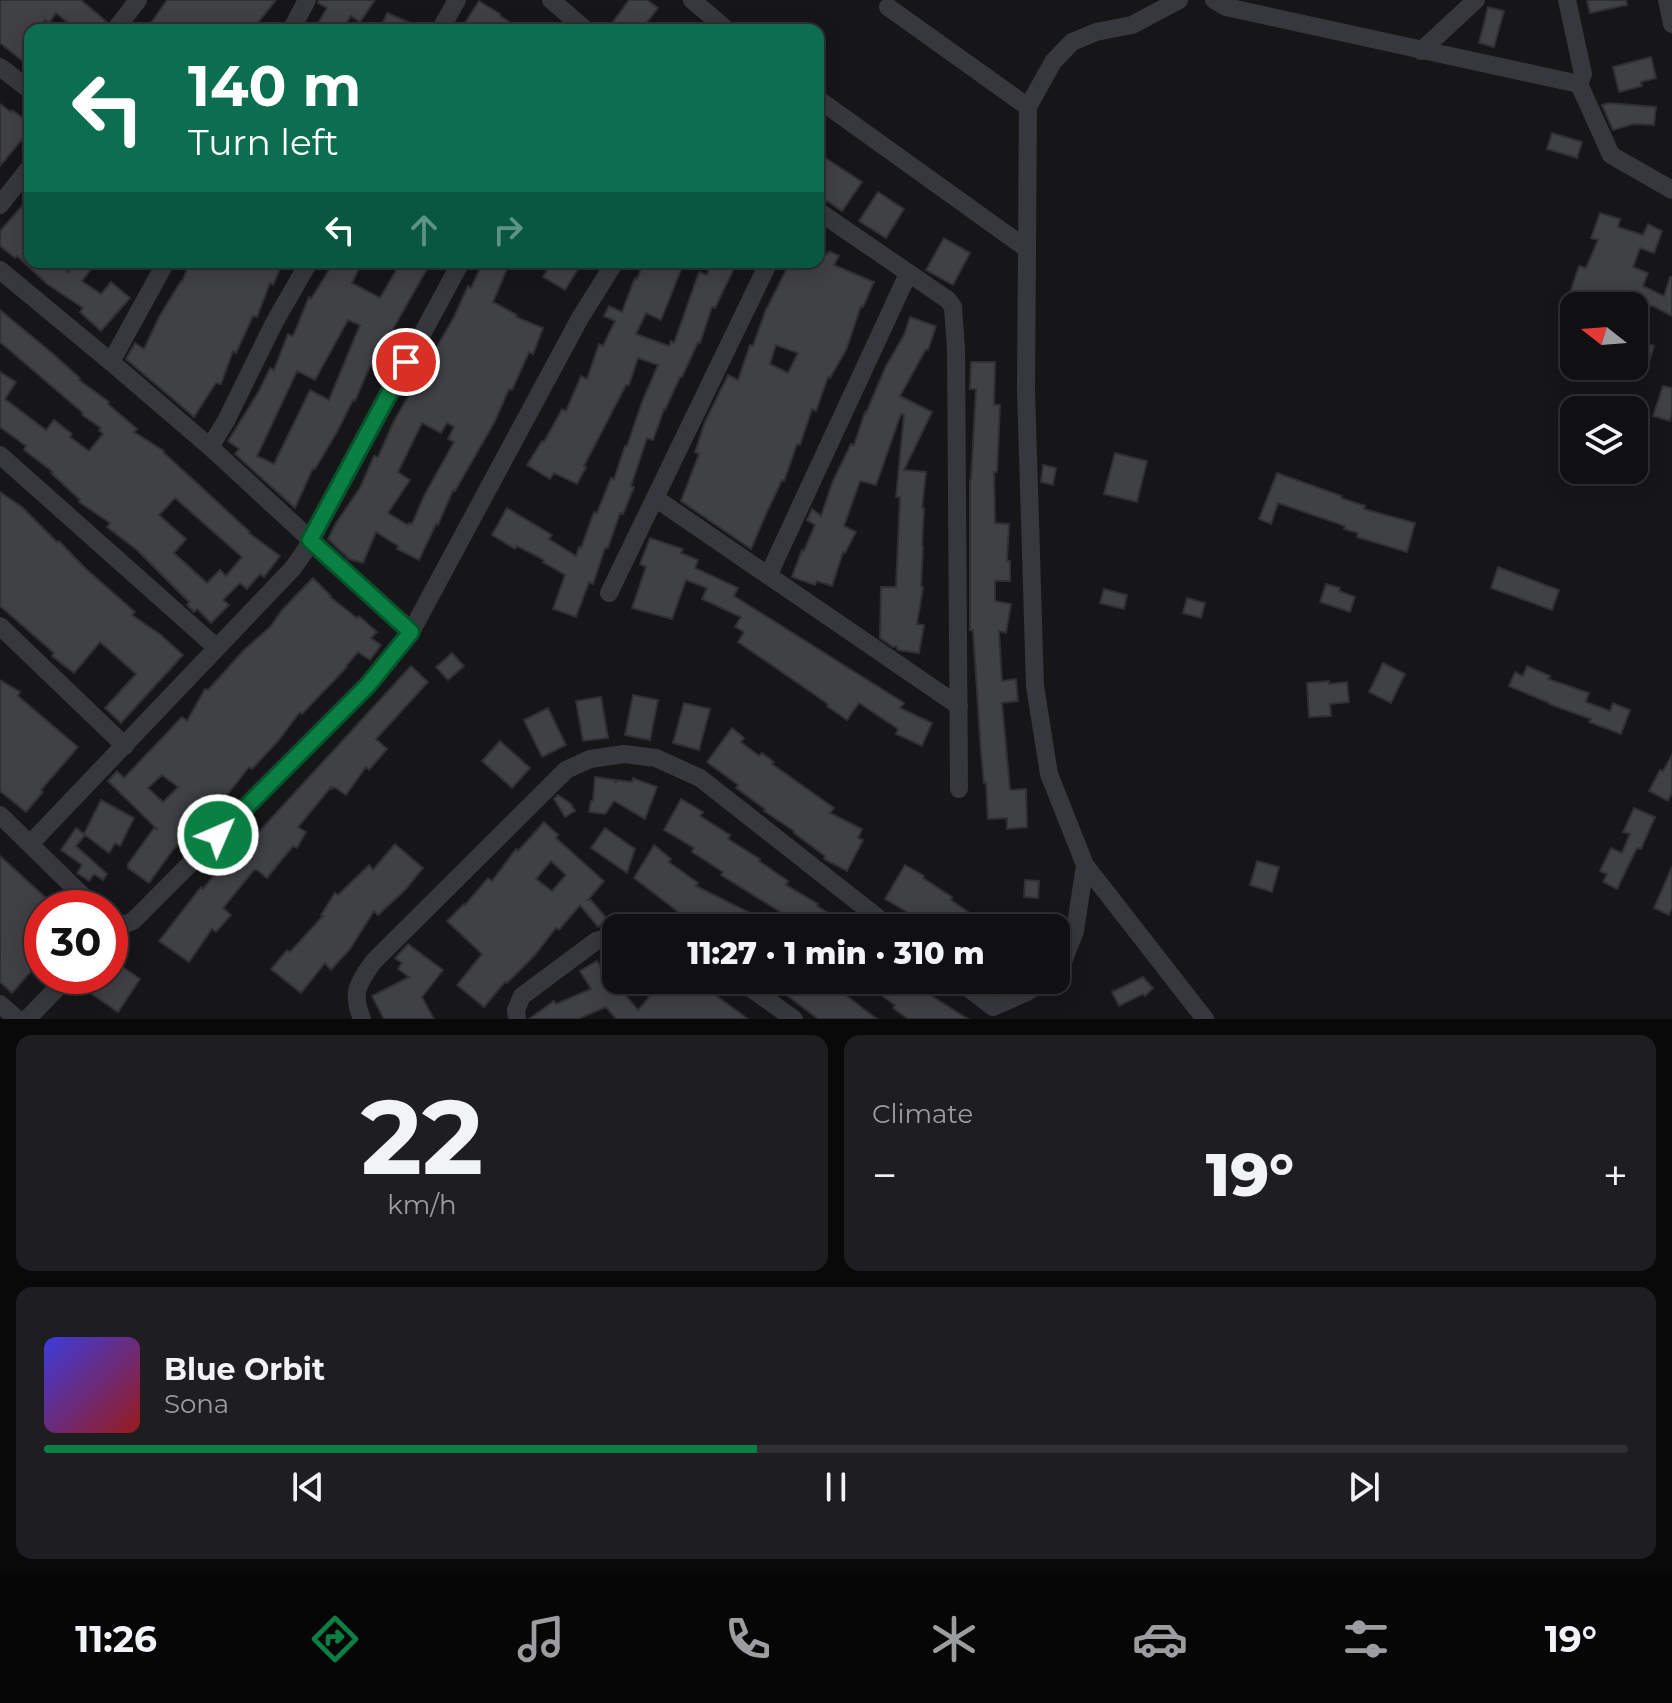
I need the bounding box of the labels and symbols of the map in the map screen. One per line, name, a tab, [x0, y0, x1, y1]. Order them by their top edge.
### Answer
north arrow	[1560, 292, 1648, 380]
pin	[372, 328, 440, 396]
position arrow	[176, 793, 260, 877]
speed limit sign: 30	[24, 890, 128, 994]

